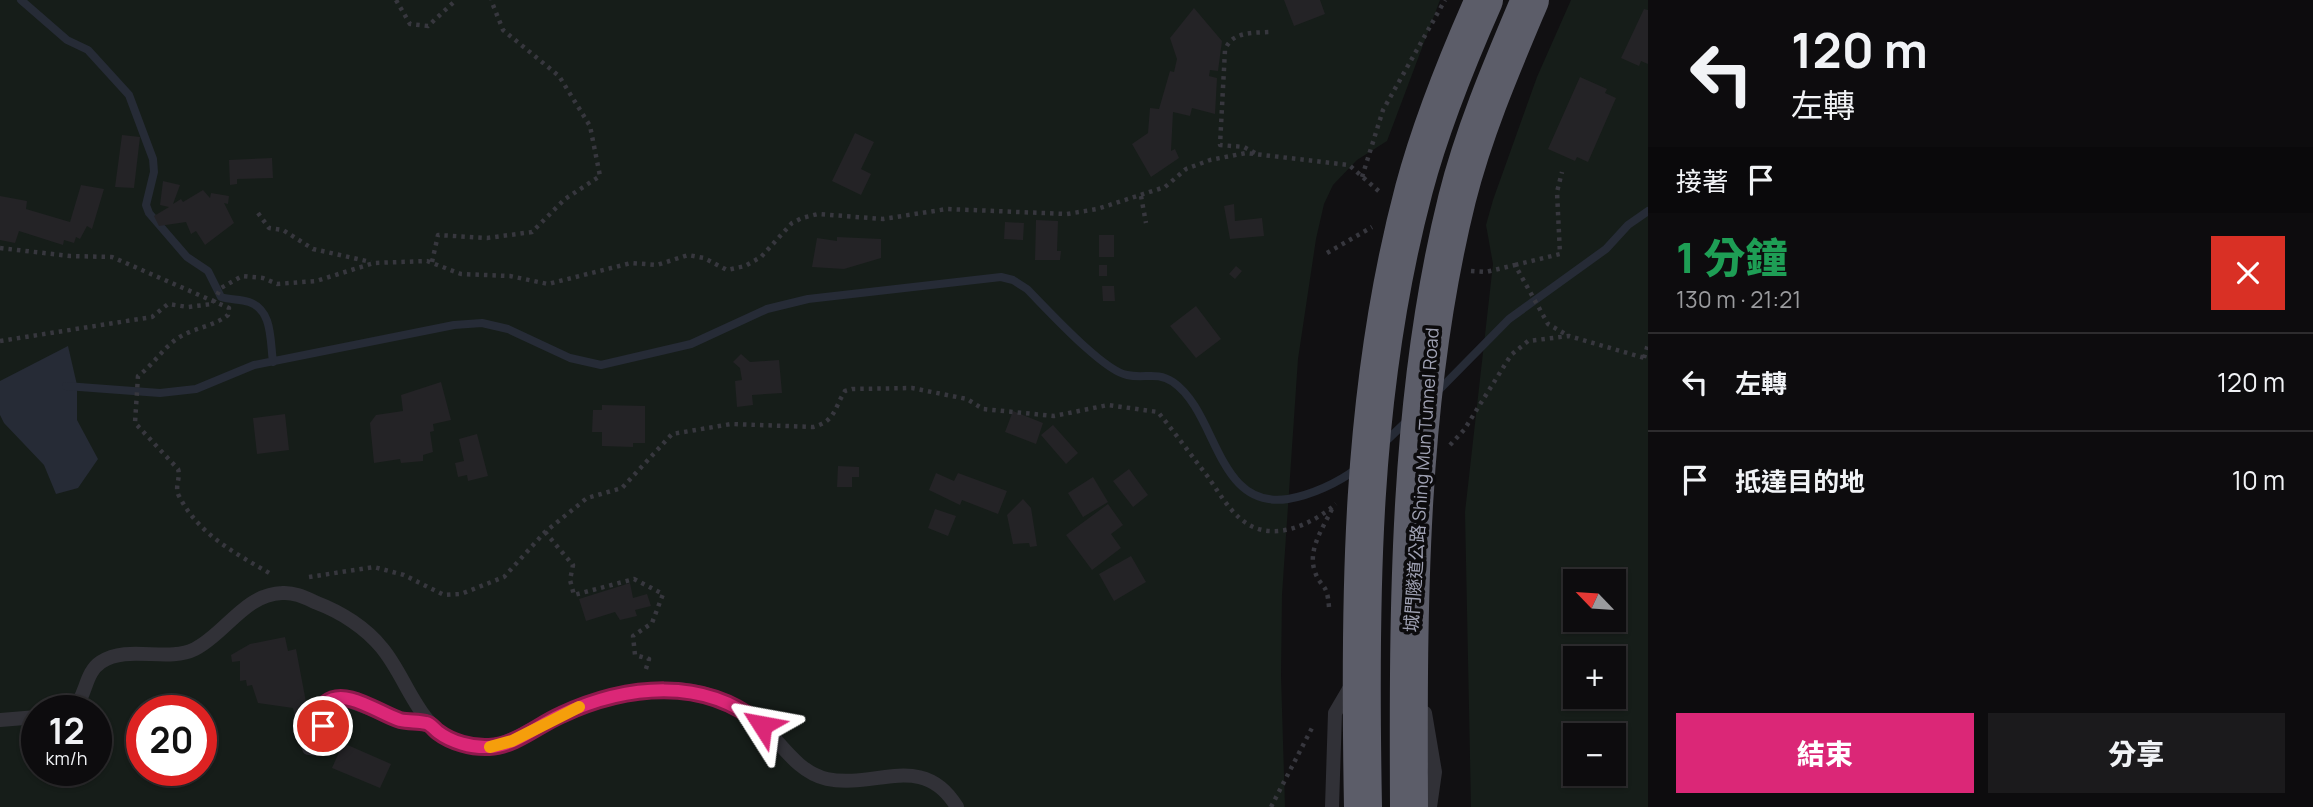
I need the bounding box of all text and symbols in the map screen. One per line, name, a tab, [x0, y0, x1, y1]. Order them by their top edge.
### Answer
text: 120 m	[1791, 16, 1928, 83]
icon: left	[1676, 28, 1767, 119]
text: 左轉	[1791, 83, 1855, 127]
icon: arrive	[1742, 161, 1780, 199]
text: 接著	[1676, 163, 1728, 199]
text: 1 分鐘	[1676, 228, 1787, 286]
button: close	[2211, 236, 2285, 310]
text: 130 m · 21:21	[1676, 283, 1801, 315]
street label: 城門隧道公路 Shing Mun Tunnel Road	[1398, 327, 1444, 633]
icon: left	[1676, 363, 1714, 401]
text: 120 m	[2217, 364, 2285, 400]
text: 左轉	[1735, 365, 1787, 401]
icon: arrive	[1676, 461, 1714, 499]
text: 10 m	[2232, 462, 2285, 498]
text: 抵達目的地	[1735, 463, 1865, 499]
north arrow	[1563, 569, 1626, 632]
map controls	[1563, 569, 1626, 786]
button: +	[1563, 646, 1626, 709]
position arrow	[725, 688, 799, 762]
speed limit sign: 20	[126, 695, 217, 786]
pin	[293, 696, 353, 756]
text: 12	[48, 707, 85, 755]
icon: arrive	[304, 707, 342, 745]
button: 結束	[1676, 713, 1974, 793]
button: 分享	[1988, 713, 2285, 793]
button: −	[1563, 723, 1626, 786]
text: km/h	[46, 746, 87, 770]

